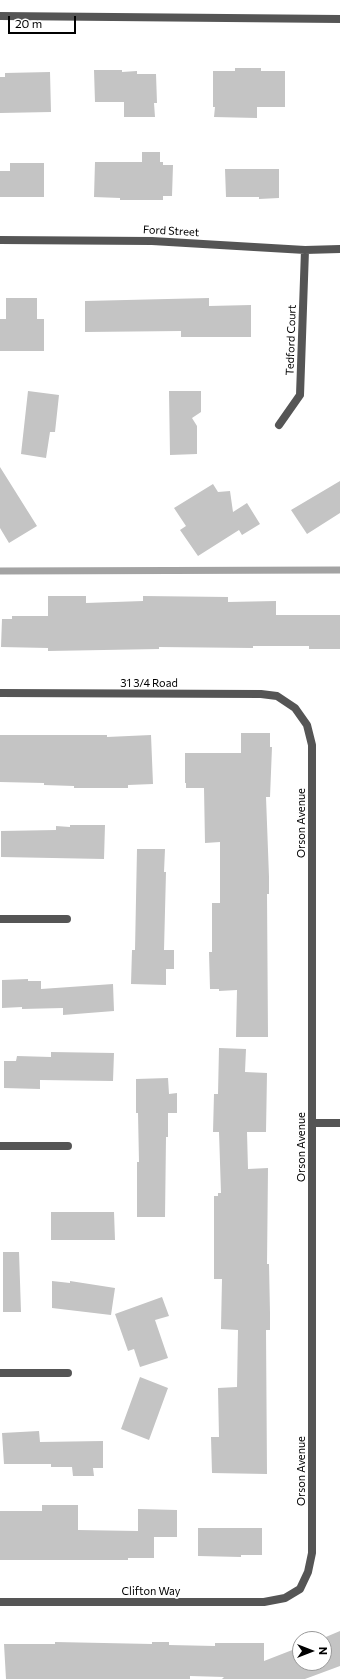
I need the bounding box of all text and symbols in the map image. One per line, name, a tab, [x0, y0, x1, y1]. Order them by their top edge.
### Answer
scale bar	[10, 8, 78, 34]
text: 20 m	[15, 16, 42, 30]
street label: Ford Street	[142, 223, 200, 239]
street label: Tedford Court	[283, 304, 299, 376]
street label: 31 3/4 Road	[120, 676, 178, 690]
street label: Orson Avenue	[294, 788, 308, 858]
street label: Orson Avenue	[294, 1112, 308, 1182]
street label: Orson Avenue	[294, 1436, 308, 1506]
street label: Clifton Way	[122, 1584, 180, 1598]
north arrow	[292, 1631, 332, 1671]
text: N	[317, 1647, 330, 1655]

